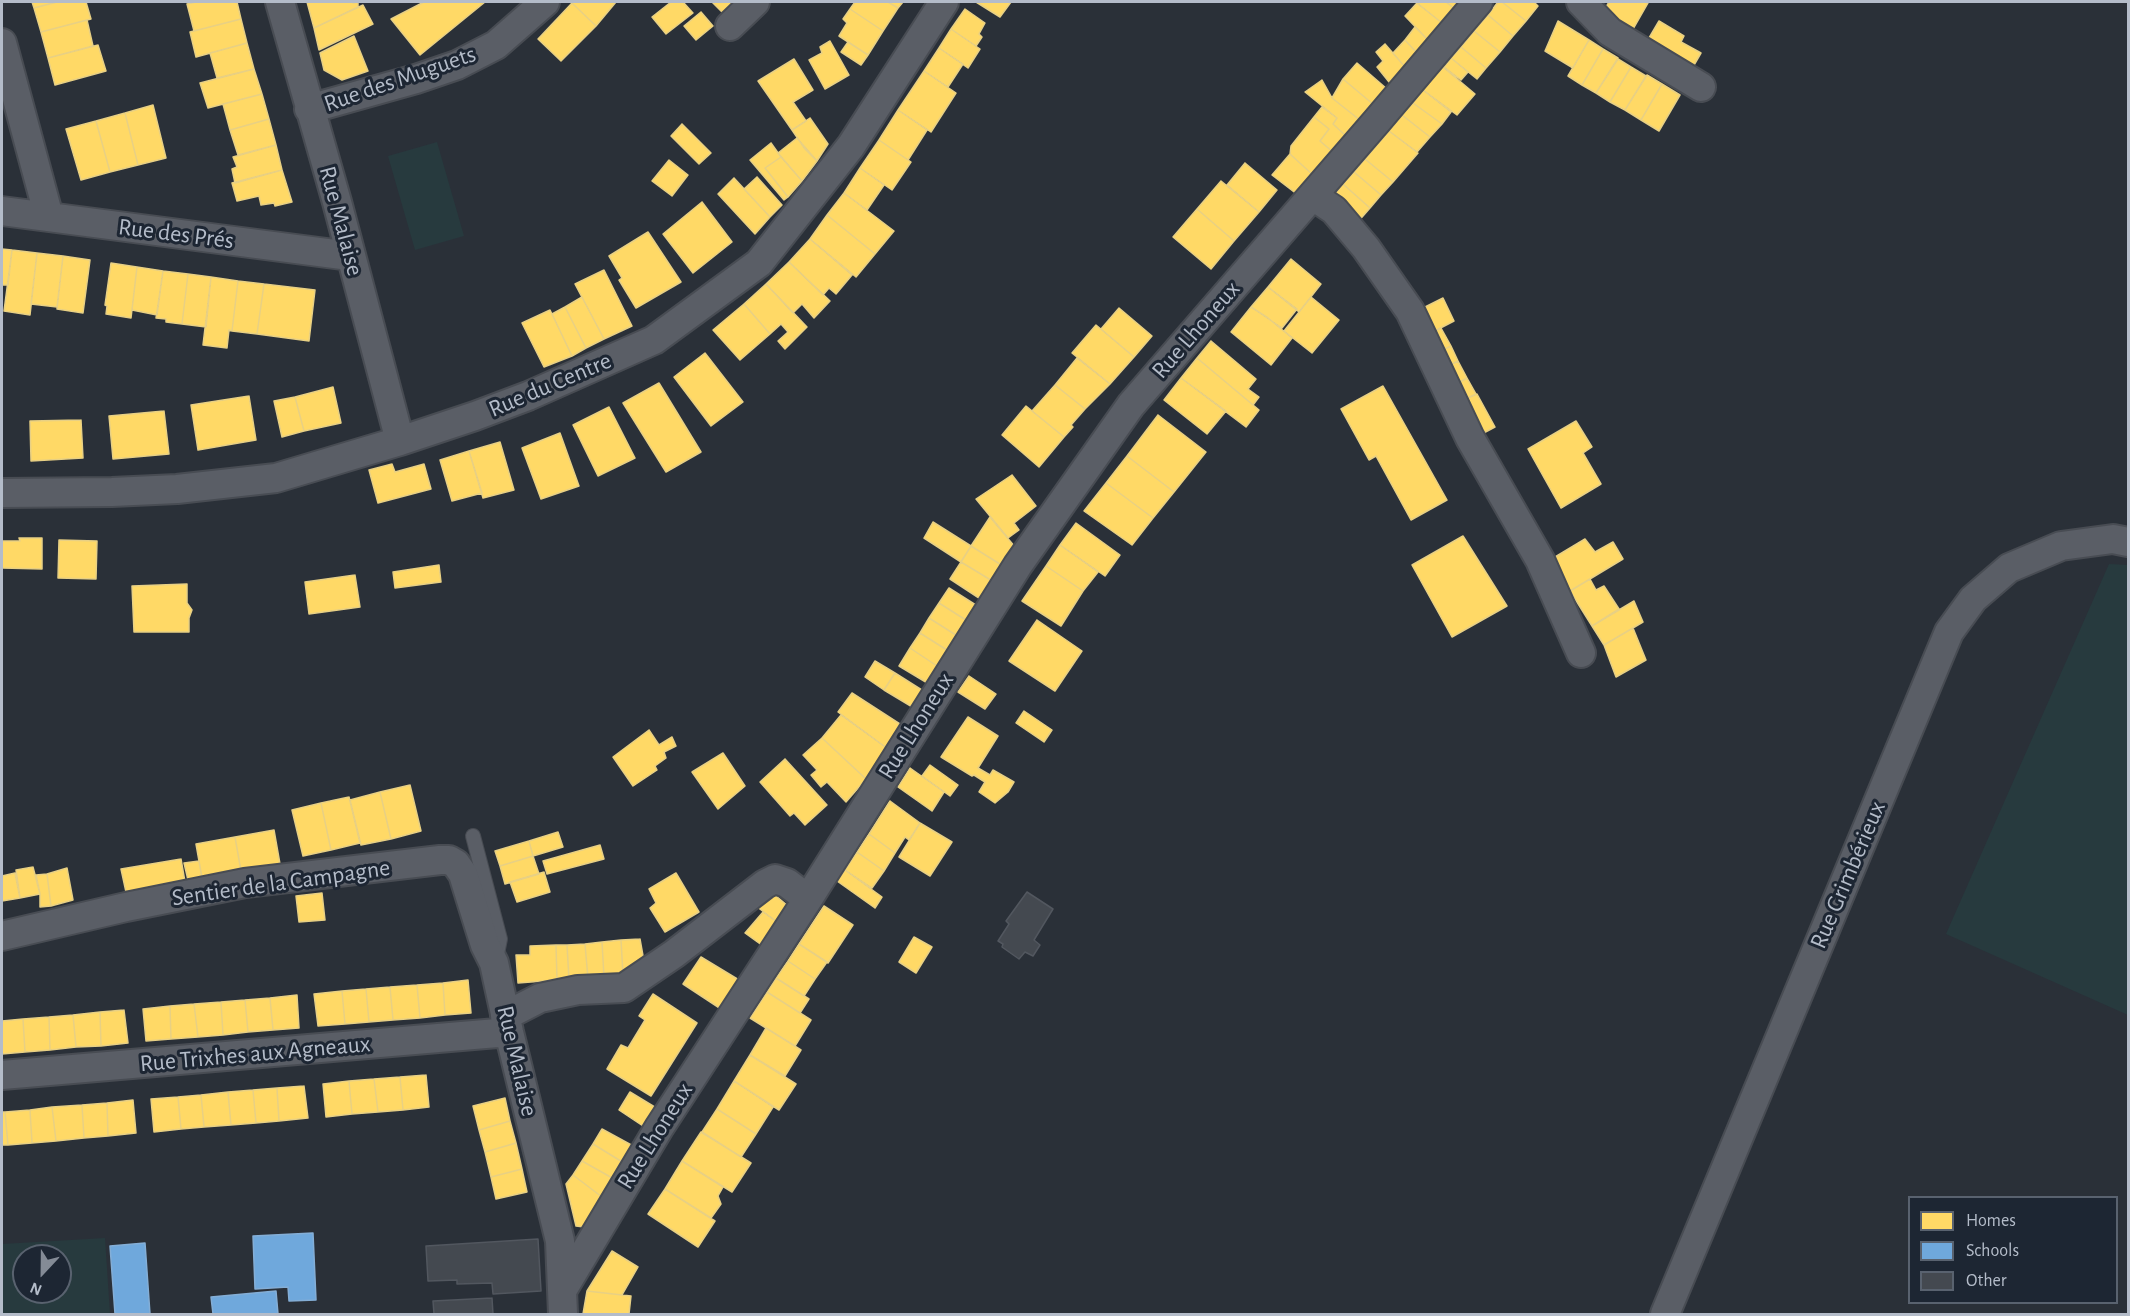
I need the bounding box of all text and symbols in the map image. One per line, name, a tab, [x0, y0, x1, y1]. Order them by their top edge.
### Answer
street label: Rue des Muguets	[320, 40, 480, 118]
street label: Rue Malaise	[313, 163, 369, 279]
street label: Rue des Prés	[117, 213, 235, 255]
street label: Rue Lhoneux	[1146, 275, 1246, 385]
street label: Rue du Centre	[484, 346, 616, 424]
street label: Rue Lhoneux	[872, 667, 960, 785]
street label: Rue Grimbérieux	[1804, 797, 1892, 953]
street label: Sentier de la Campagne	[170, 853, 392, 913]
street label: Rue Malaise	[490, 1003, 544, 1119]
street label: Rue Trixhes aux Agneaux	[139, 1030, 371, 1078]
street label: Rue Lhoneux	[611, 1077, 699, 1195]
legend	[1908, 1196, 2118, 1304]
text: Homes	[1966, 1212, 2016, 1230]
text: Schools	[1966, 1242, 2019, 1260]
north arrow	[12, 1244, 72, 1304]
text: Other	[1966, 1272, 2007, 1290]
text: N	[28, 1279, 44, 1298]

